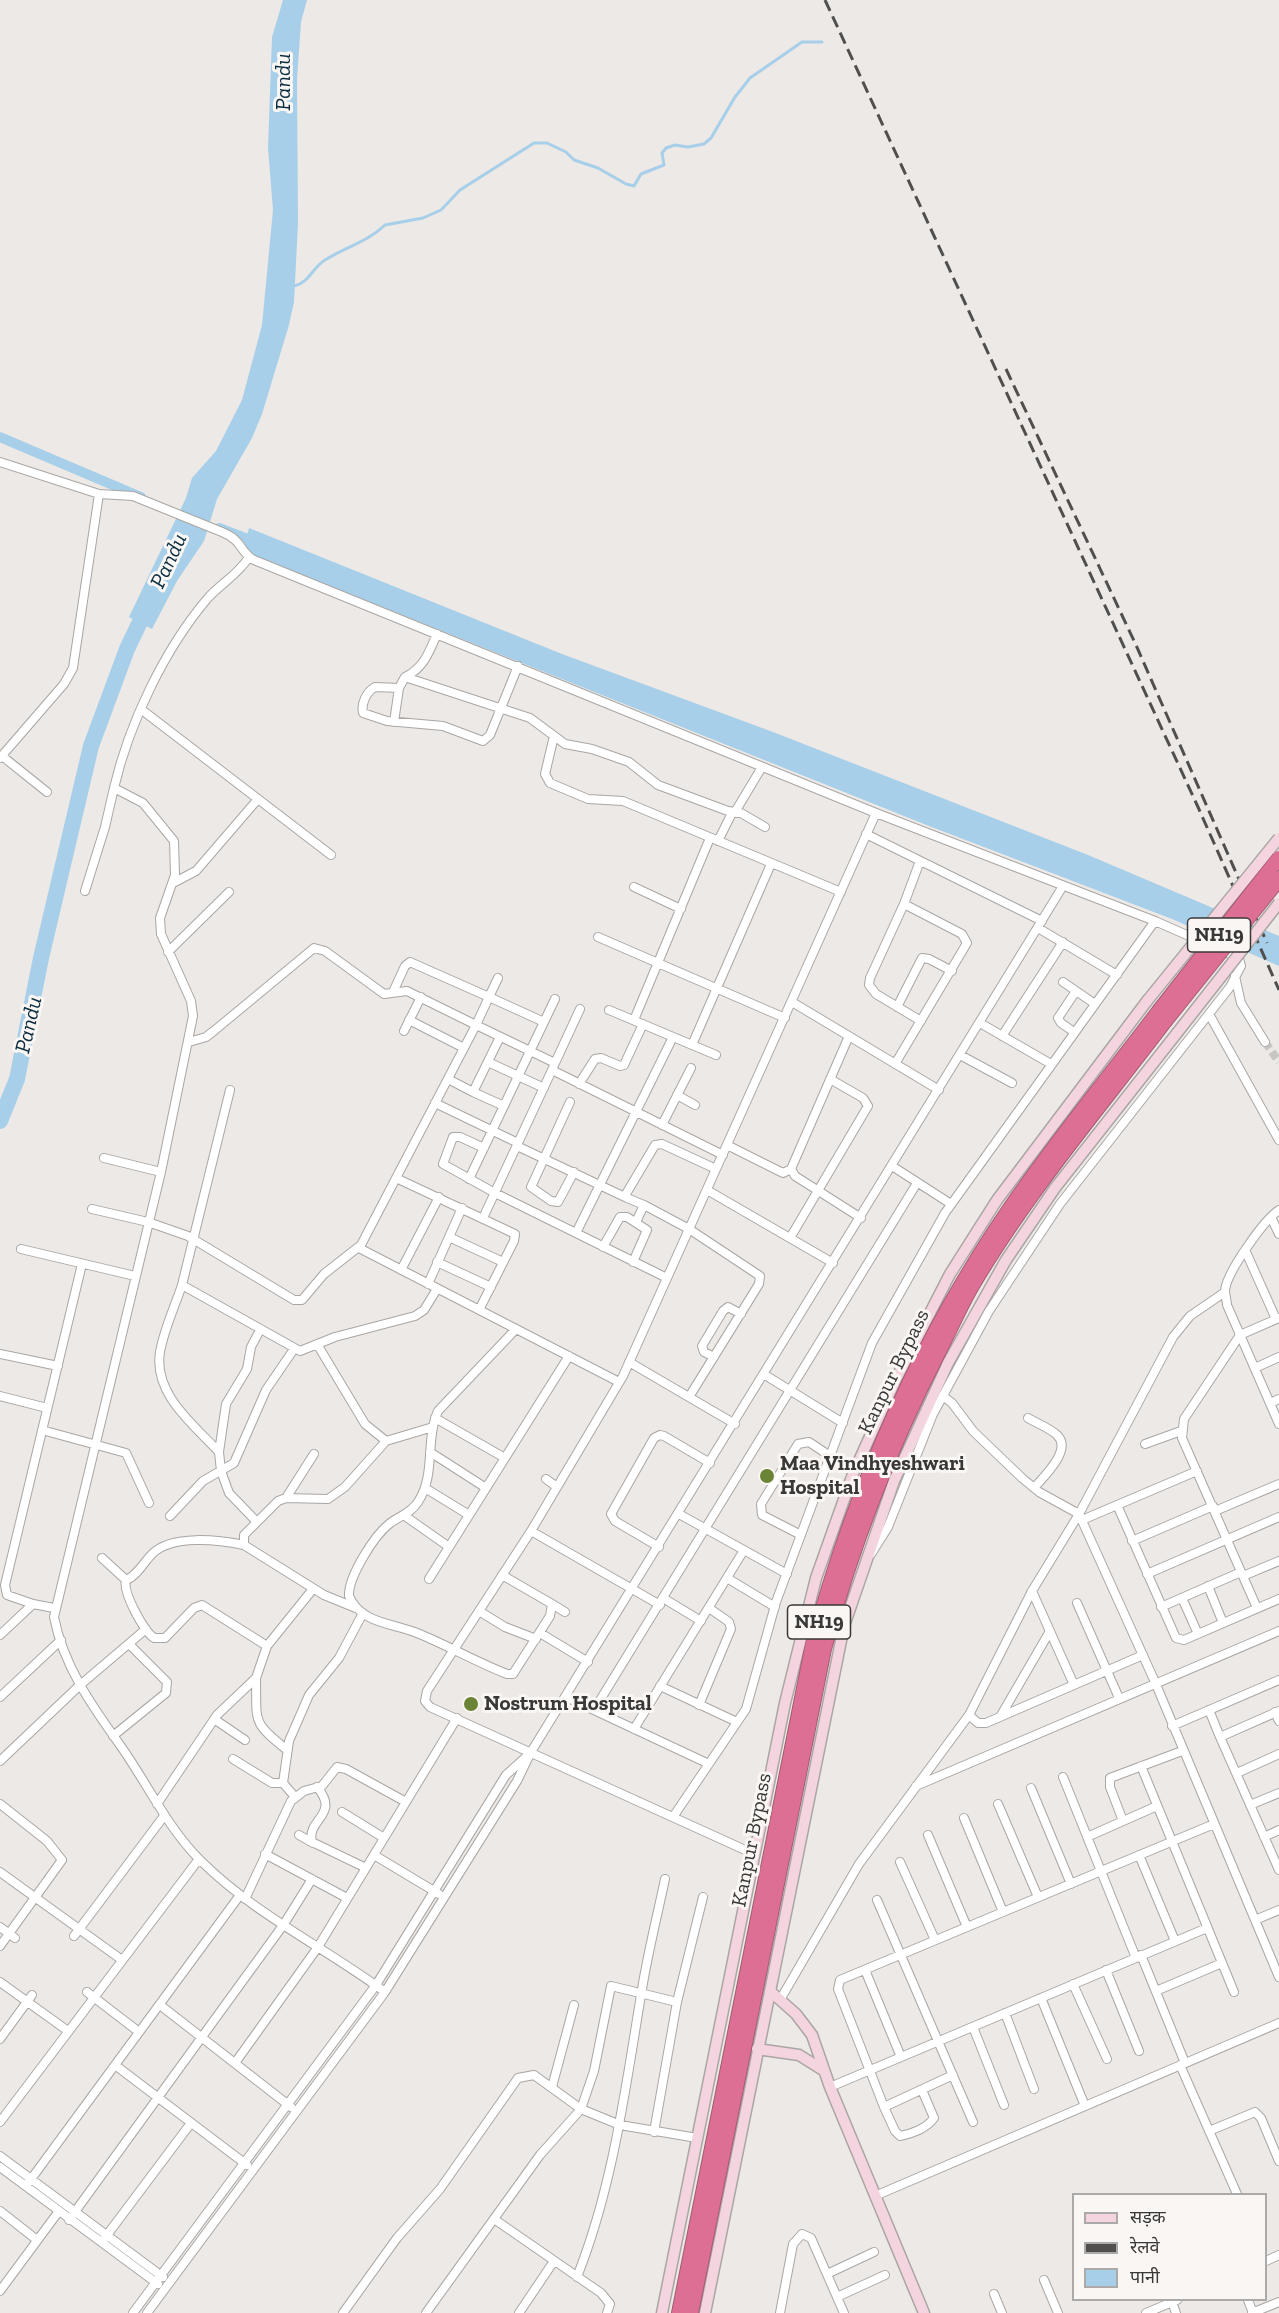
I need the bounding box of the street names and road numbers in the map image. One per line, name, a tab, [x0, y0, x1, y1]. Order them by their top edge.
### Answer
road number: NH19	[1188, 918, 1250, 952]
street label: Kanpur Bypass	[853, 1305, 935, 1439]
road number: NH19	[788, 1605, 850, 1639]
street label: Kanpur Bypass	[727, 1771, 777, 1909]

